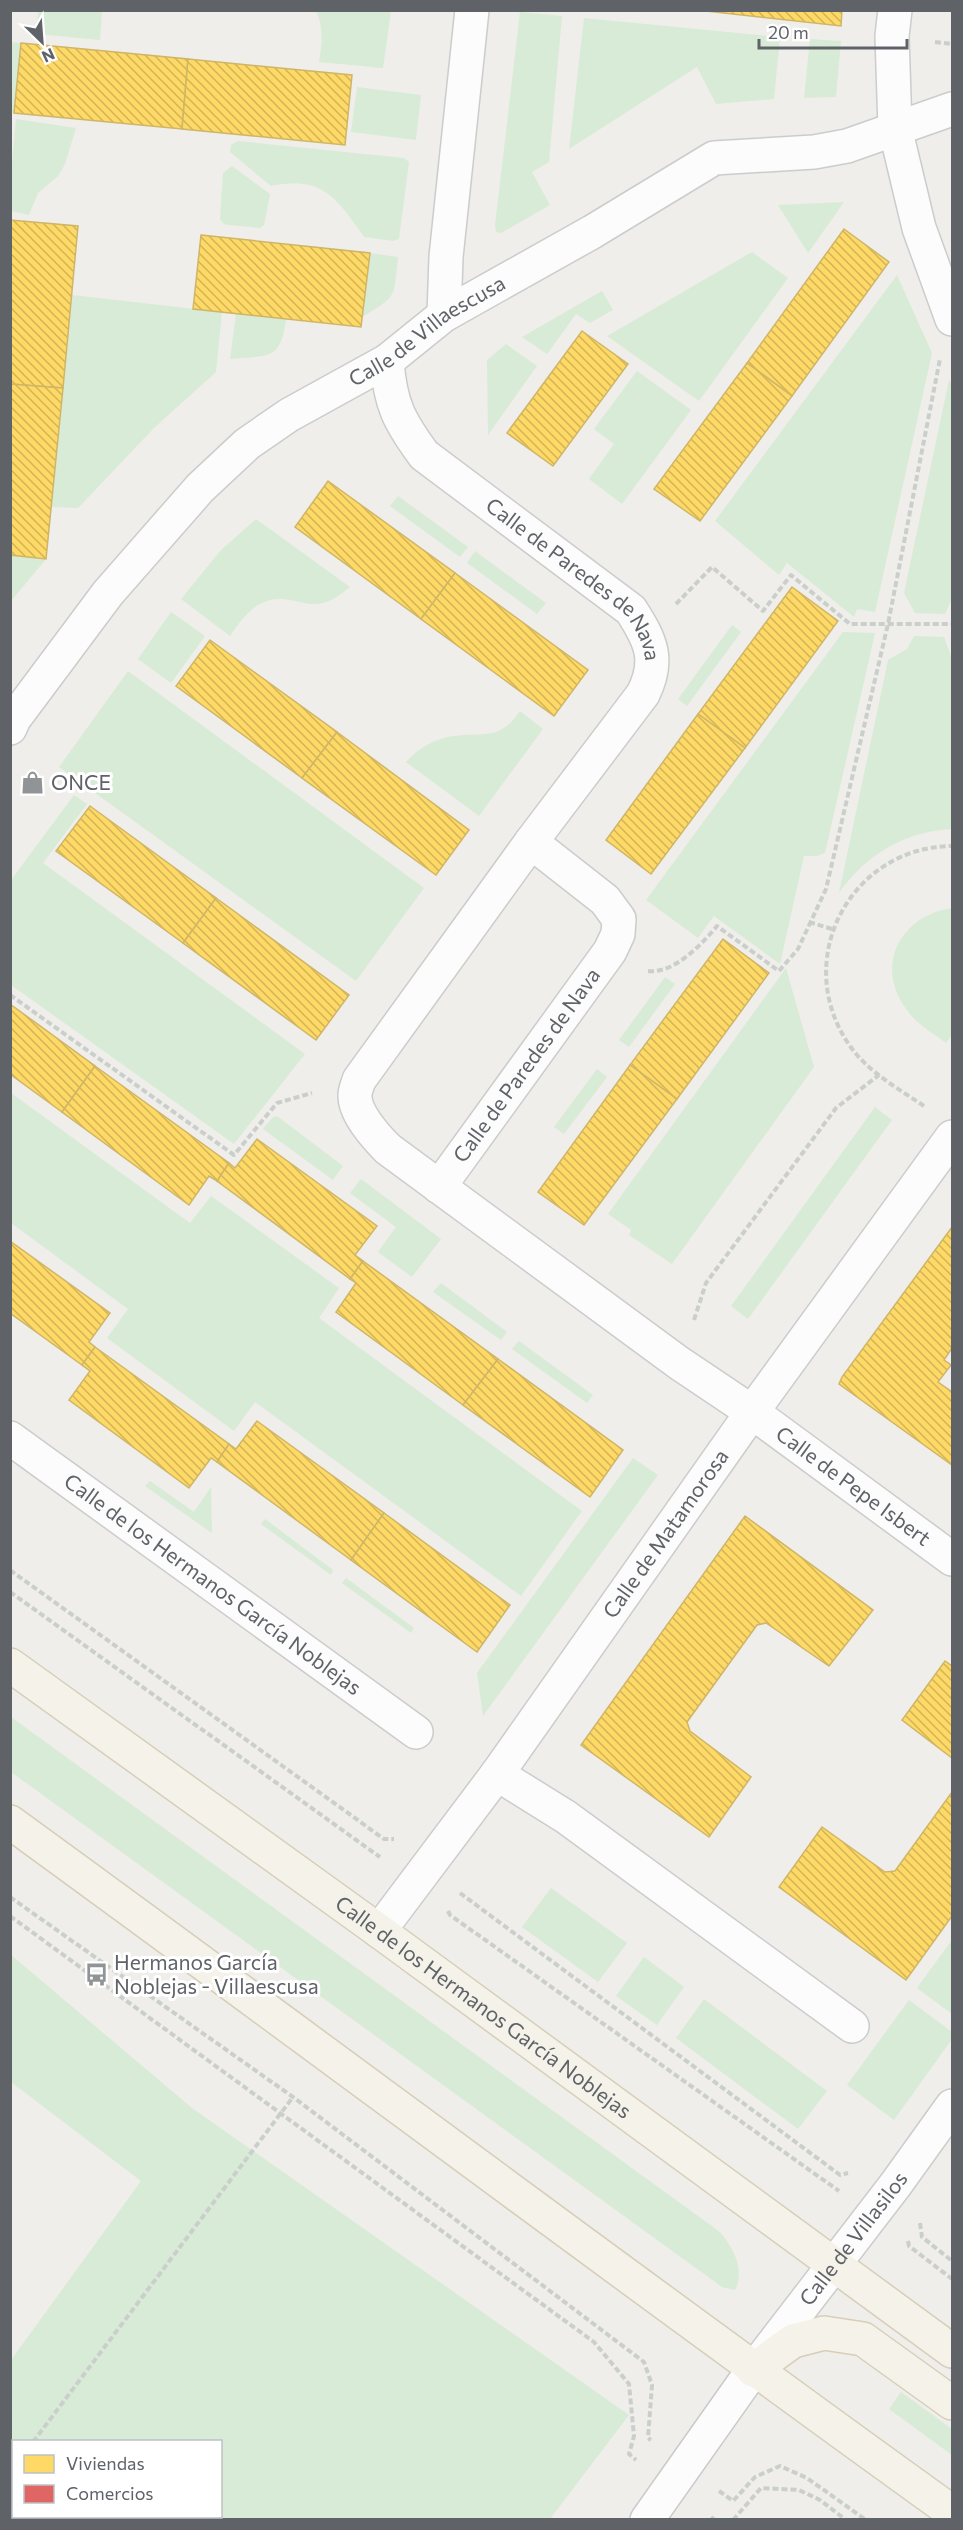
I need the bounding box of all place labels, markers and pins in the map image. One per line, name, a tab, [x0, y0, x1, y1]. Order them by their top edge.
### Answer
place label: ONCE	[51, 769, 111, 794]
shop icon: ONCE	[20, 770, 46, 796]
place label: Hermanos García Noblejas - Villaescusa	[114, 1949, 319, 1998]
bus stop icon: Hermanos García Noblejas - Villaescusa	[83, 1962, 109, 1988]

